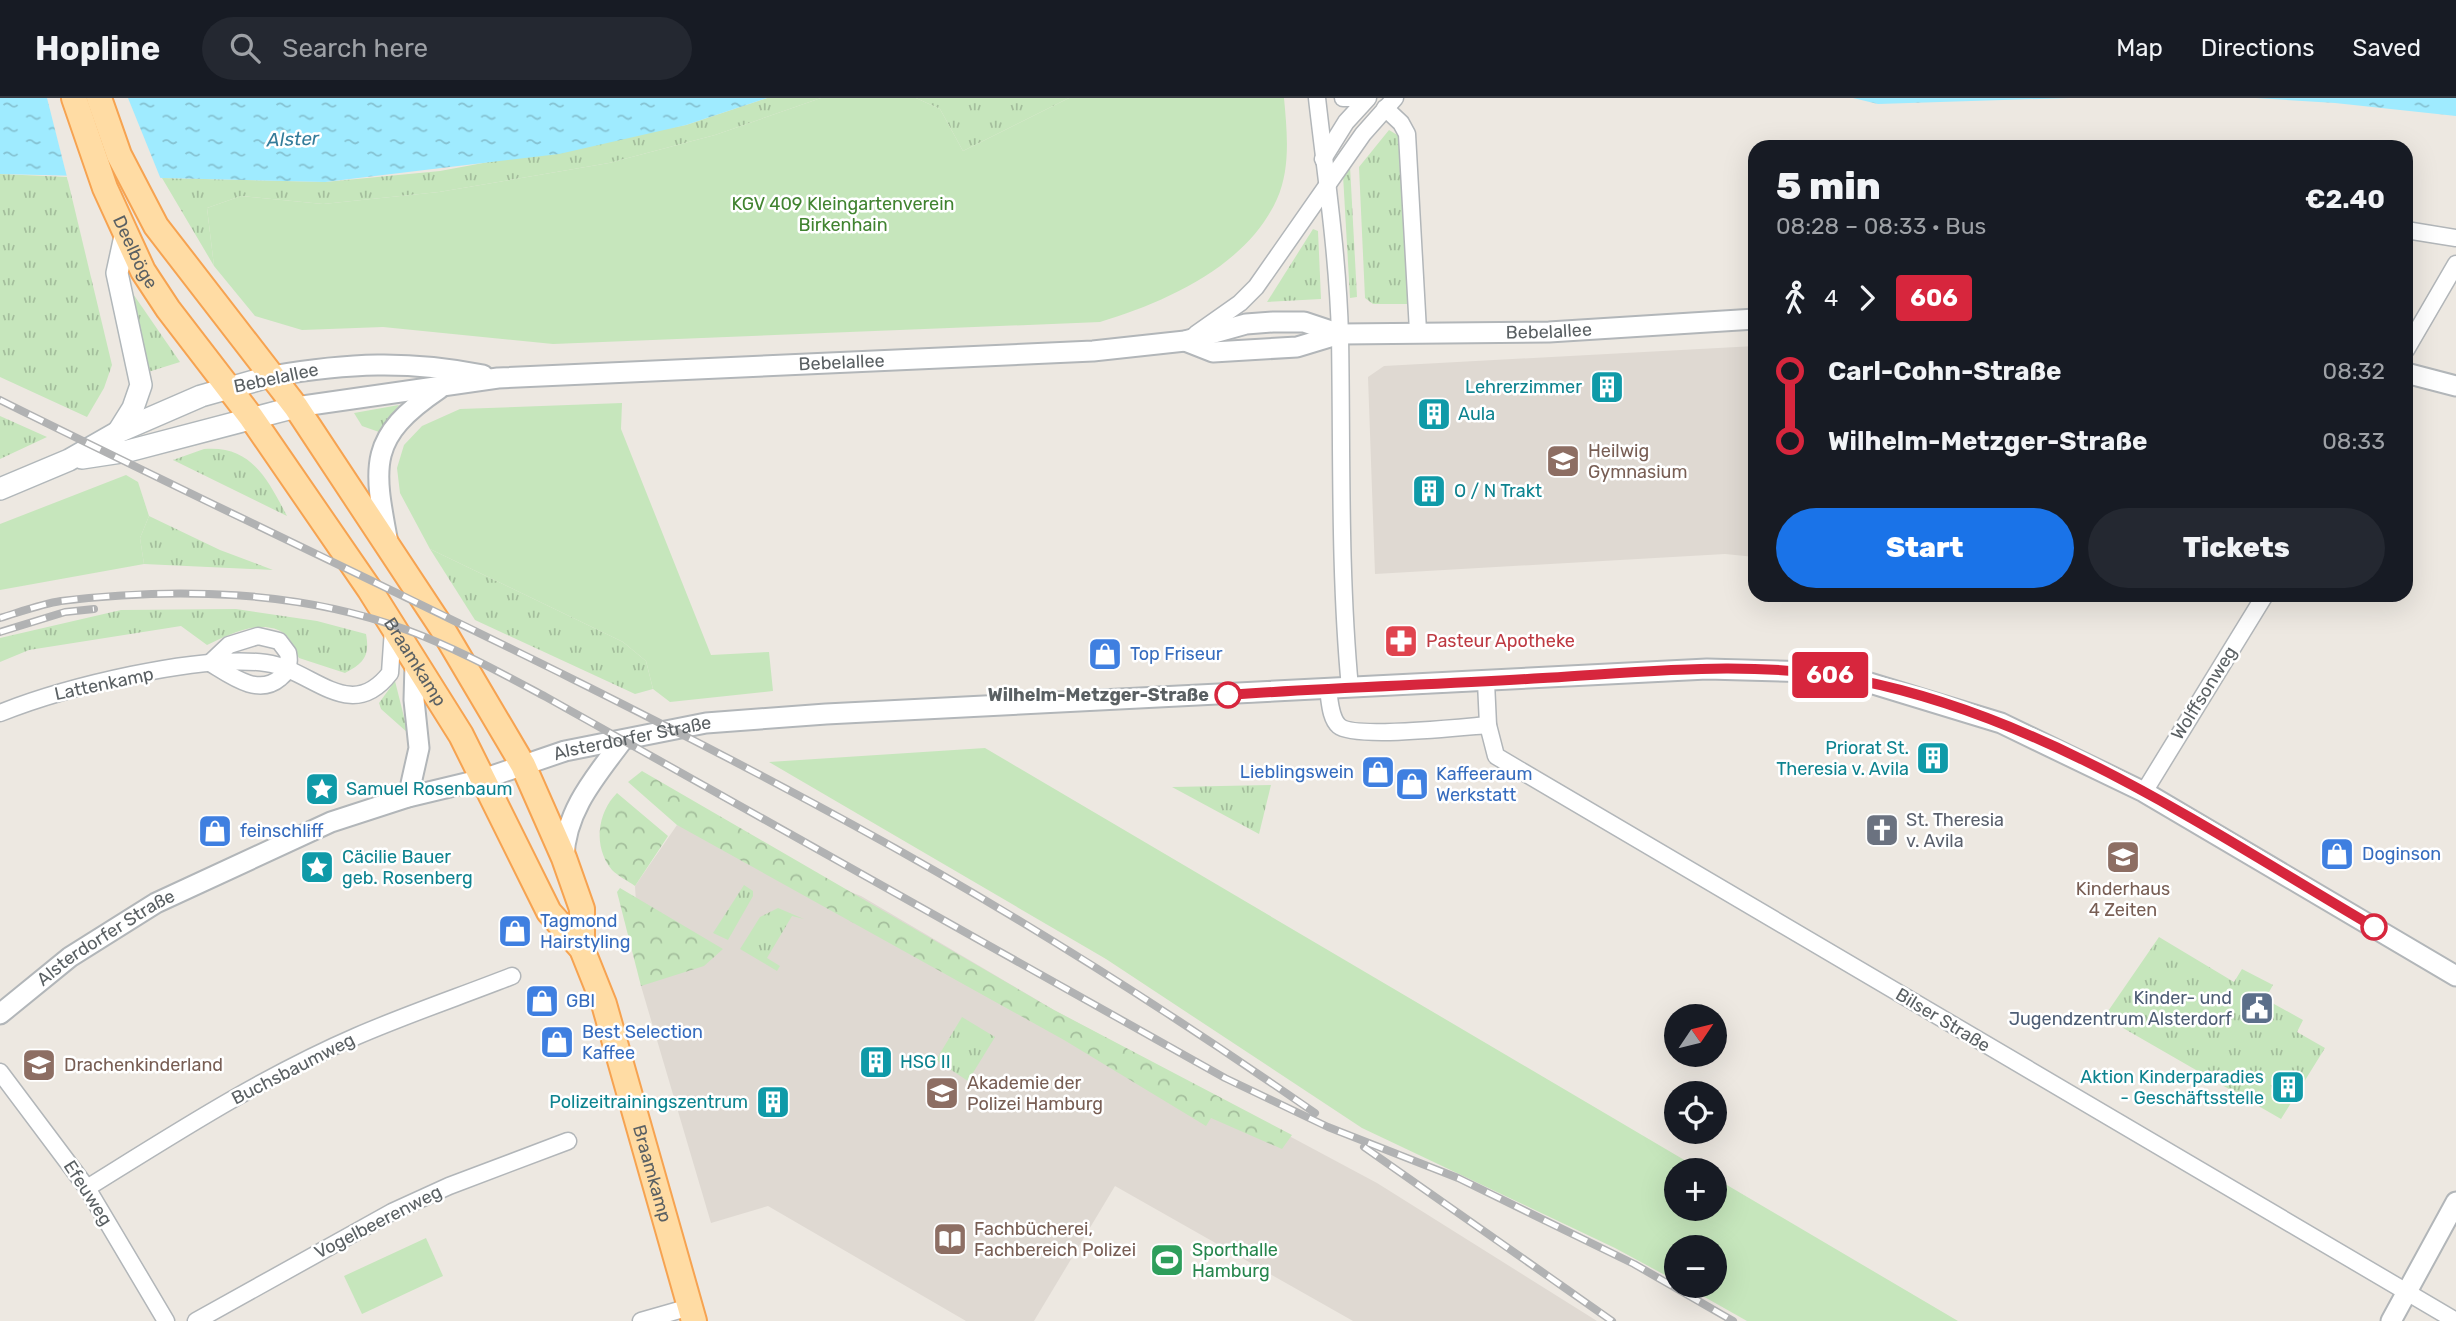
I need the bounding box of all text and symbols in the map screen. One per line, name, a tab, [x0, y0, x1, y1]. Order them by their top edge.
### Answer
search box	[202, 17, 692, 80]
text: Hopline	[35, 29, 160, 68]
icon: search	[226, 29, 264, 67]
text: Search here	[282, 33, 428, 64]
text: Map	[2116, 34, 2163, 62]
text: Directions	[2201, 34, 2314, 62]
text: Saved	[2352, 34, 2421, 62]
water label: Alster	[265, 127, 320, 151]
text: 5 min	[1776, 163, 1881, 209]
text: €2.40	[2305, 184, 2385, 215]
park label: KGV 409 Kleingartenverein Birkenhain	[732, 193, 954, 236]
street label: Deelböge	[108, 212, 163, 293]
text: 08:28 – 08:33 · Bus	[1776, 212, 1986, 240]
icon: walk	[1776, 279, 1814, 317]
icon: forward	[1848, 279, 1886, 317]
text: 4	[1824, 284, 1838, 312]
text: 606	[1910, 284, 1958, 312]
street label: Bebelallee	[1506, 318, 1593, 343]
street label: Bebelallee	[798, 349, 885, 375]
text: Carl-Cohn-Straße	[1828, 356, 2062, 387]
text: 08:32	[2323, 357, 2385, 385]
street label: Bebelallee	[232, 358, 320, 398]
building icon: Lehrerzimmer	[1588, 368, 1626, 406]
place label: Lehrerzimmer	[1465, 376, 1582, 398]
building icon: Aula	[1415, 395, 1453, 433]
place label: Aula	[1458, 403, 1495, 425]
text: Wilhelm-Metzger-Straße	[1828, 426, 2148, 457]
text: 08:33	[2322, 427, 2385, 455]
place label: Heilwig Gymnasium	[1588, 440, 1687, 483]
school or university icon: Heilwig Gymnasium	[1544, 442, 1582, 480]
building icon: O / N Trakt	[1410, 472, 1448, 510]
place label: O / N Trakt	[1454, 480, 1542, 502]
button: Start	[1776, 508, 2074, 588]
button: Tickets	[2088, 508, 2385, 588]
street label: Braamkamp	[379, 613, 451, 710]
pharmacy icon: Pasteur Apotheke	[1382, 622, 1420, 660]
place label: Pasteur Apotheke	[1426, 630, 1575, 652]
shop icon: Top Friseur	[1086, 635, 1124, 673]
street label: Wolffsonweg	[2166, 642, 2242, 744]
place label: Top Friseur	[1130, 643, 1223, 665]
line badge: 606	[1790, 652, 1870, 698]
text: 606	[1806, 661, 1854, 689]
street label: Lattenkamp	[52, 663, 156, 705]
marker: Wilhelm-Metzger-Straße	[1215, 682, 1241, 708]
place label: Wilhelm-Metzger-Straße	[988, 684, 1209, 706]
street label: Alsterdorfer Straße	[550, 712, 712, 765]
place label: Priorat St. Theresia v. Avila	[1776, 737, 1909, 780]
building icon: Priorat St. Theresia v. Avila	[1914, 739, 1952, 777]
shop icon: Lieblingswein	[1359, 753, 1397, 791]
place label: Lieblingswein	[1240, 761, 1354, 783]
place label: Kaffeeraum Werkstatt	[1436, 763, 1532, 806]
shop icon: Kaffeeraum Werkstatt	[1393, 765, 1431, 803]
place icon: Samuel Rosenbaum	[303, 770, 341, 808]
place label: Samuel Rosenbaum	[346, 778, 513, 800]
place label: St. Theresia v. Avila	[1906, 809, 2004, 852]
church icon: St. Theresia v. Avila	[1863, 811, 1901, 849]
shop icon: feinschliff	[196, 812, 234, 850]
place label: feinschliff	[240, 820, 324, 842]
shop icon: Doginson	[2318, 835, 2356, 873]
school or university icon: Kinderhaus 4 Zeiten	[2104, 838, 2142, 876]
place label: Doginson	[2362, 843, 2441, 865]
place label: Cäcilie Bauer geb. Rosenberg	[342, 846, 473, 889]
place icon: Cäcilie Bauer geb. Rosenberg	[298, 848, 336, 886]
place label: Kinderhaus 4 Zeiten	[2076, 878, 2170, 921]
street label: Alsterdorfer Straße	[32, 885, 178, 991]
place label: Tagmond Hairstyling	[540, 910, 631, 953]
shop icon: Tagmond Hairstyling	[496, 912, 534, 950]
unlabelled marker	[2361, 914, 2387, 940]
shop icon: GBI	[523, 982, 561, 1020]
street label: Bilser Straße	[1892, 983, 1994, 1057]
place label: Kinder- und Jugendzentrum Alsterdorf	[2009, 987, 2232, 1030]
public building icon: Kinder- und Jugendzentrum Alsterdorf	[2238, 989, 2276, 1027]
place label: GBI	[566, 990, 595, 1012]
north arrow	[1664, 1004, 1727, 1068]
map controls	[1664, 1004, 1727, 1298]
place label: Best Selection Kaffee	[582, 1021, 703, 1064]
shop icon: Best Selection Kaffee	[538, 1023, 576, 1061]
street label: Buchsbaumweg	[228, 1028, 358, 1110]
building icon: HSG II	[857, 1043, 895, 1081]
school or university icon: Drachenkinderland	[20, 1046, 58, 1084]
place label: HSG II	[900, 1051, 951, 1073]
place label: Drachenkinderland	[64, 1054, 223, 1076]
place label: Aktion Kinderparadies - Geschäftsstelle	[2080, 1066, 2264, 1109]
building icon: Aktion Kinderparadies - Geschäftsstelle	[2269, 1068, 2307, 1106]
place label: Akademie der Polizei Hamburg	[967, 1072, 1103, 1115]
school or university icon: Akademie der Polizei Hamburg	[923, 1074, 961, 1112]
button: locate	[1664, 1081, 1727, 1144]
building icon: Polizeitrainingszentrum	[754, 1083, 792, 1121]
place label: Polizeitrainingszentrum	[549, 1091, 748, 1113]
street label: Braamkamp	[628, 1122, 676, 1225]
street label: Efeuweg	[59, 1156, 117, 1230]
button: +	[1664, 1158, 1727, 1221]
street label: Vogelbeerenweg	[311, 1180, 445, 1264]
place label: Fachbücherei, Fachbereich Polizei	[974, 1218, 1136, 1261]
library icon: Fachbücherei, Fachbereich Polizei	[931, 1220, 969, 1258]
button: −	[1664, 1235, 1727, 1298]
place label: Sporthalle Hamburg	[1192, 1239, 1278, 1282]
sports icon: Sporthalle Hamburg	[1148, 1241, 1186, 1279]

